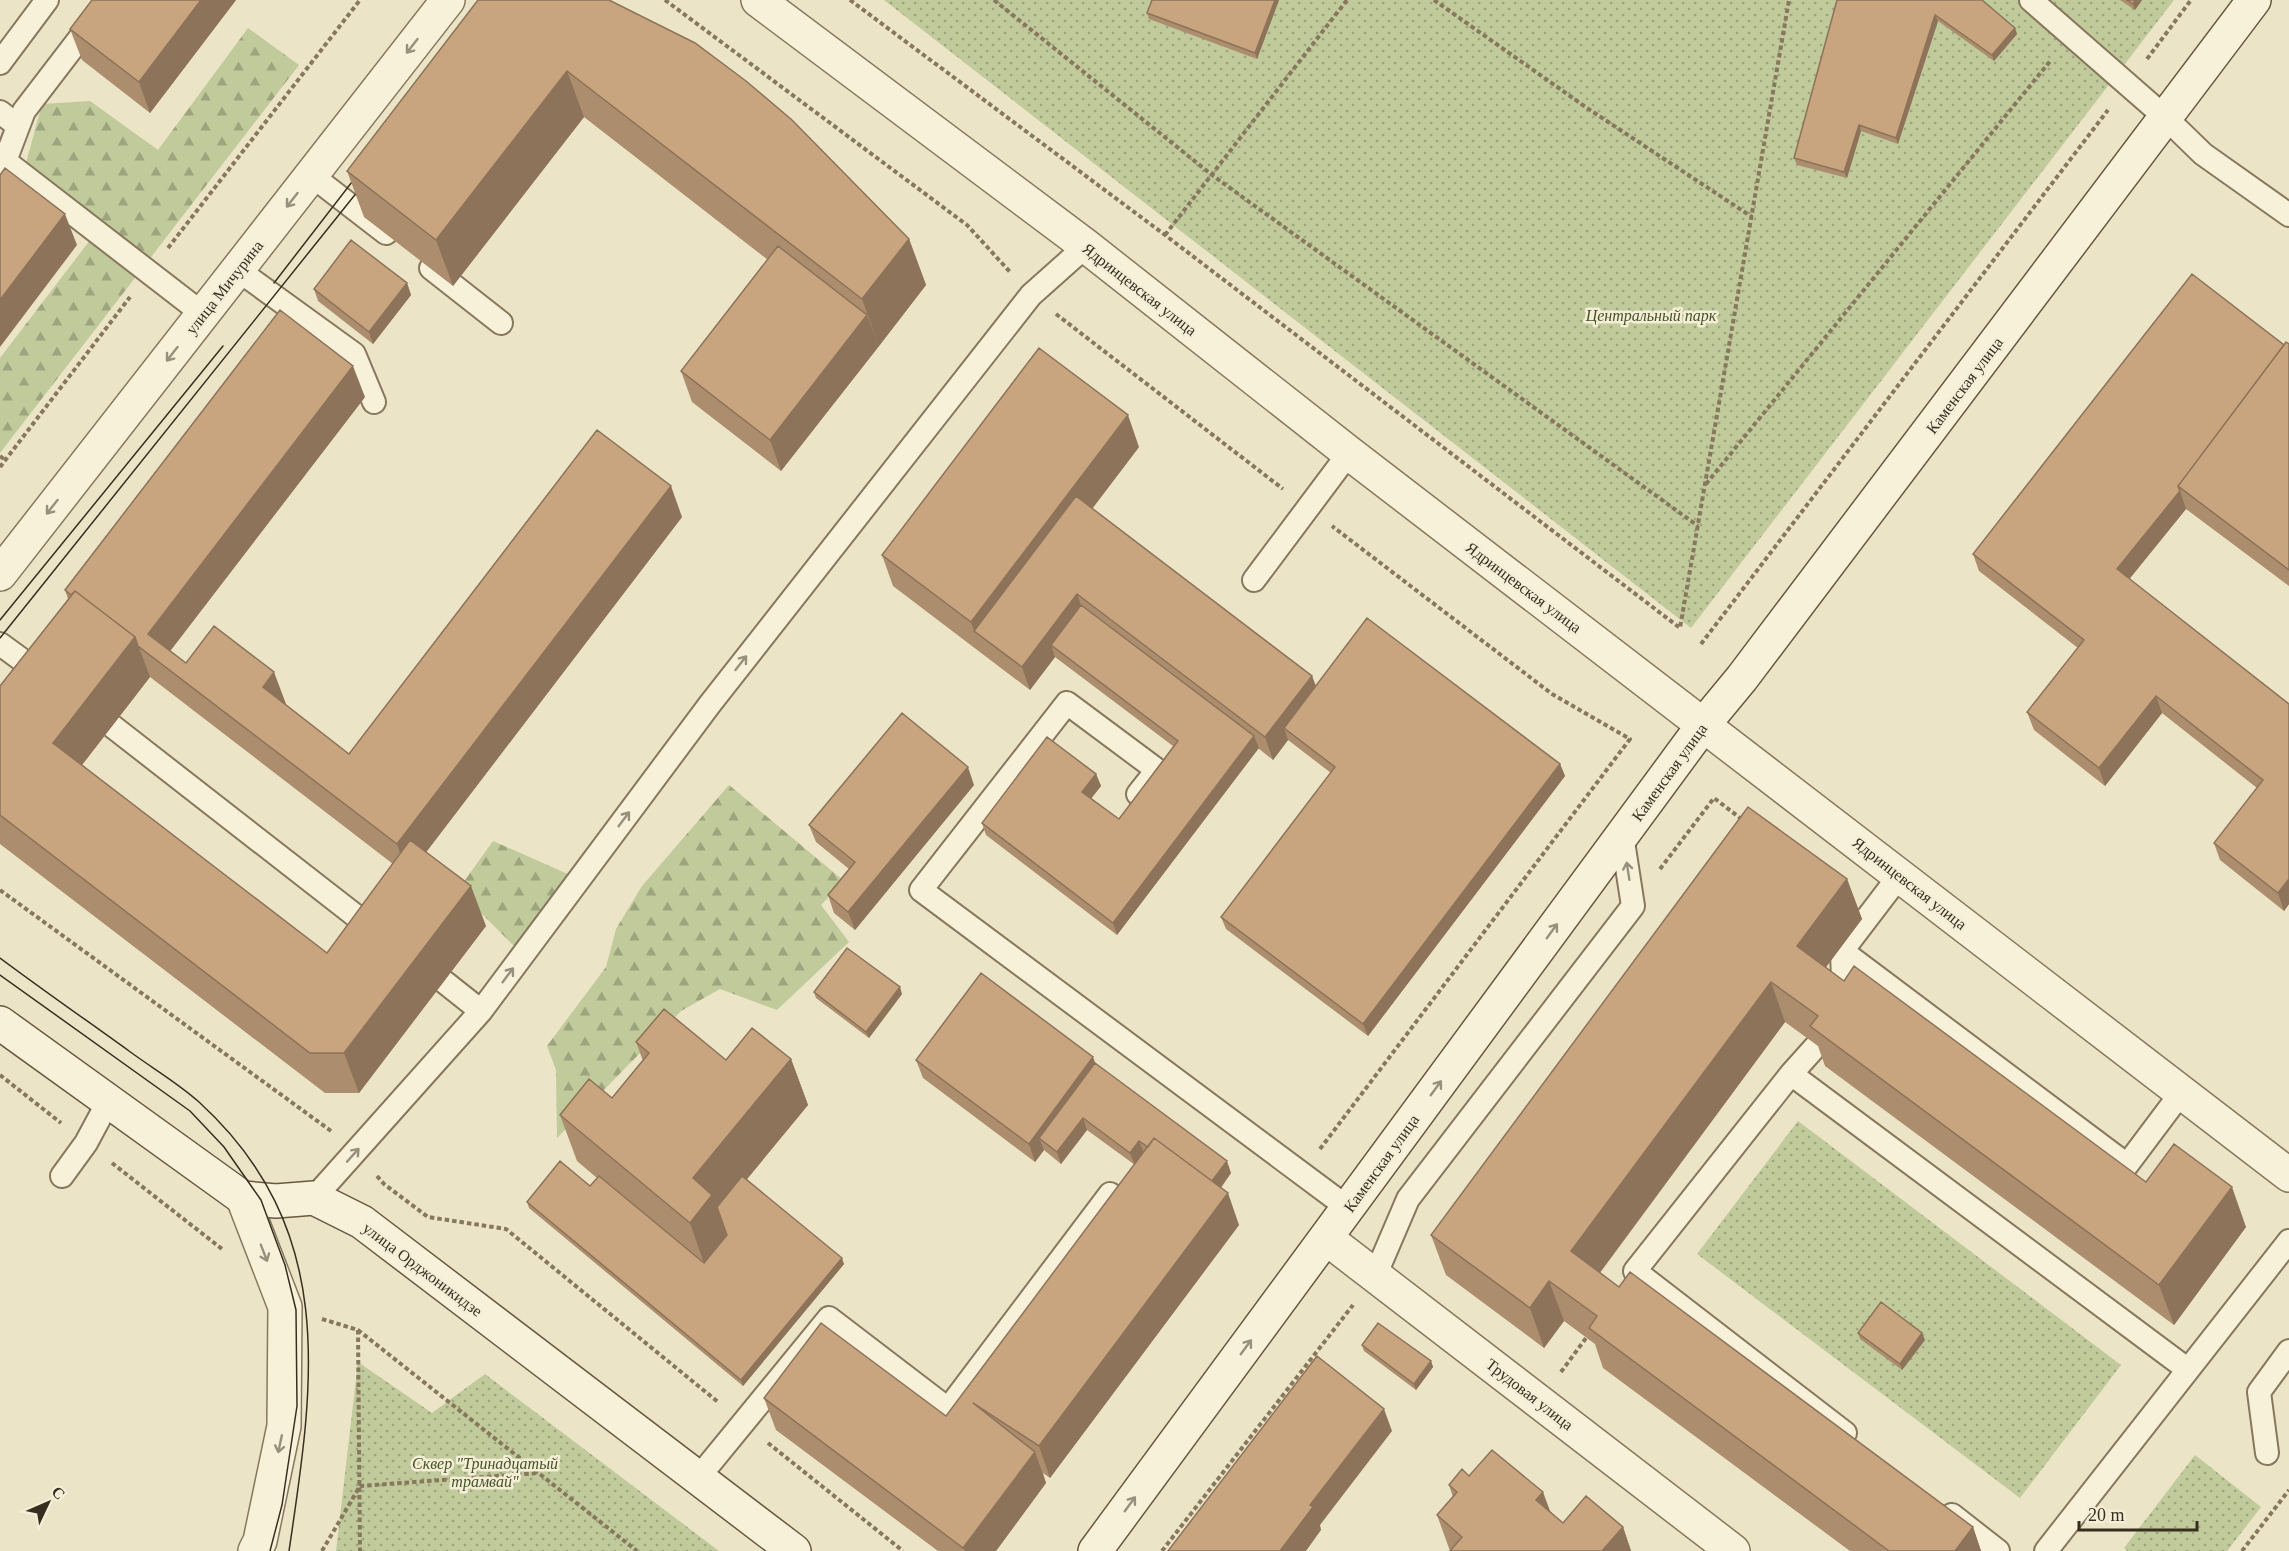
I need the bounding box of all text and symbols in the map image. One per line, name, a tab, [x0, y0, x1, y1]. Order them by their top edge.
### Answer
one-way arrow	[406, 38, 419, 54]
one-way arrow	[286, 192, 299, 208]
street label: улица Мичурина	[182, 237, 267, 338]
street label: Ядринцевская улица	[1079, 240, 1200, 340]
park label: Центральный парк	[1585, 307, 1717, 325]
street label: Каменская улица	[1923, 334, 2007, 437]
one-way arrow	[166, 345, 179, 361]
one-way arrow	[46, 499, 59, 515]
street label: Ядринцевская улица	[1462, 539, 1585, 637]
one-way arrow	[735, 655, 748, 671]
street label: Каменская улица	[1628, 720, 1711, 825]
one-way arrow	[618, 811, 630, 827]
street label: Ядринцевская улица	[1849, 834, 1970, 934]
one-way arrow	[1622, 861, 1633, 881]
one-way arrow	[1545, 924, 1558, 940]
one-way arrow	[501, 968, 514, 984]
one-way arrow	[1430, 1081, 1442, 1097]
street label: Каменская улица	[1340, 1111, 1423, 1216]
one-way arrow	[346, 1148, 360, 1163]
street label: улица Орджоникидзе	[359, 1219, 486, 1321]
one-way arrow	[259, 1243, 270, 1262]
one-way arrow	[1239, 1339, 1252, 1355]
street label: Трудовая улица	[1482, 1355, 1576, 1434]
one-way arrow	[274, 1433, 285, 1453]
park label: Сквер "Тринадцатый трамвай"	[412, 1455, 558, 1491]
north arrow	[18, 1473, 78, 1533]
text: С	[48, 1483, 69, 1503]
scale bar	[2079, 1494, 2198, 1532]
one-way arrow	[1124, 1496, 1136, 1512]
text: 20 m	[2088, 1505, 2125, 1525]

